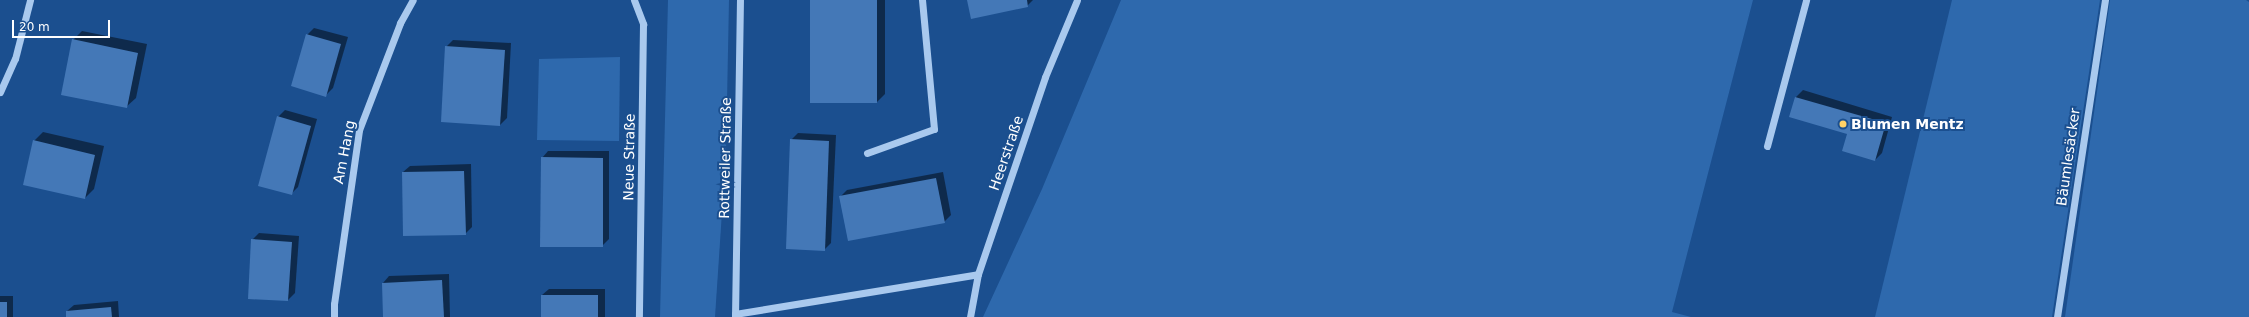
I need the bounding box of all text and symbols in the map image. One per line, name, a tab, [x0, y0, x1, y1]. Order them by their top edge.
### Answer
scale bar	[14, 12, 112, 38]
text: 20 m	[19, 20, 50, 34]
street label: Rottweiler Straße	[716, 97, 734, 219]
street label: Bäumlesäcker	[2053, 107, 2083, 207]
street label: Neue Straße	[620, 113, 638, 201]
street label: Heerstraße	[985, 113, 1027, 193]
place label: Blumen Mentz	[1851, 116, 1964, 132]
street label: Am Hang	[330, 119, 358, 185]
marker: Blumen Mentz	[1838, 119, 1848, 129]

